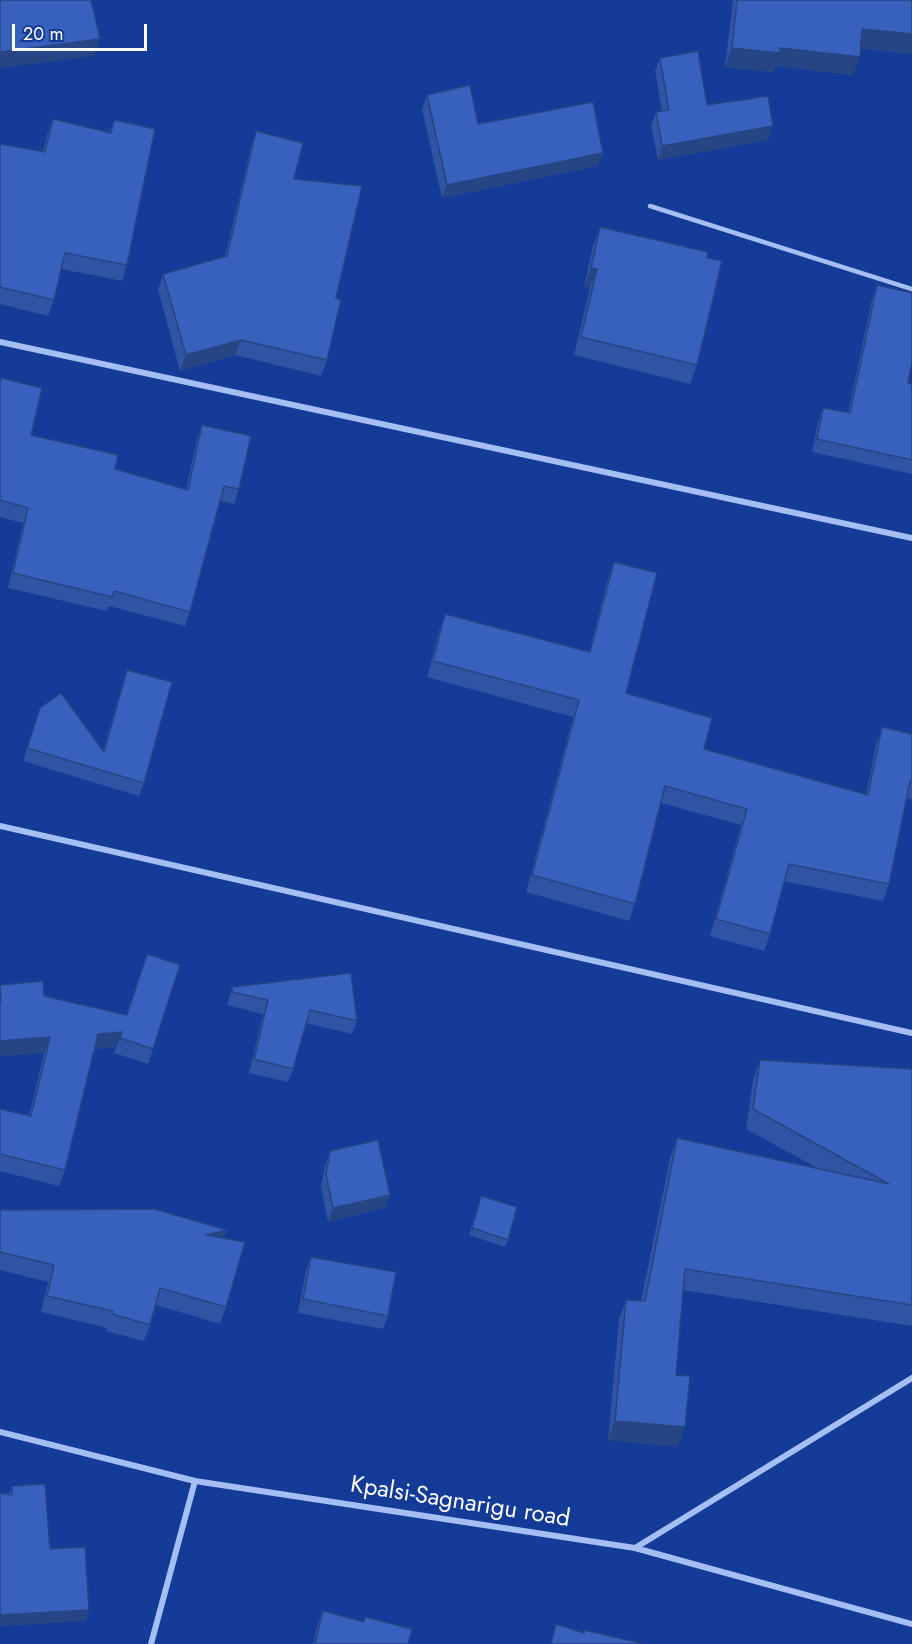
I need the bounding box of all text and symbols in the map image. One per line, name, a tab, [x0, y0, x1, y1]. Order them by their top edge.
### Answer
scale bar	[15, 12, 150, 50]
text: 20 m	[23, 21, 63, 47]
street label: Kpalsi-Sagnarigu road	[348, 1471, 572, 1535]

